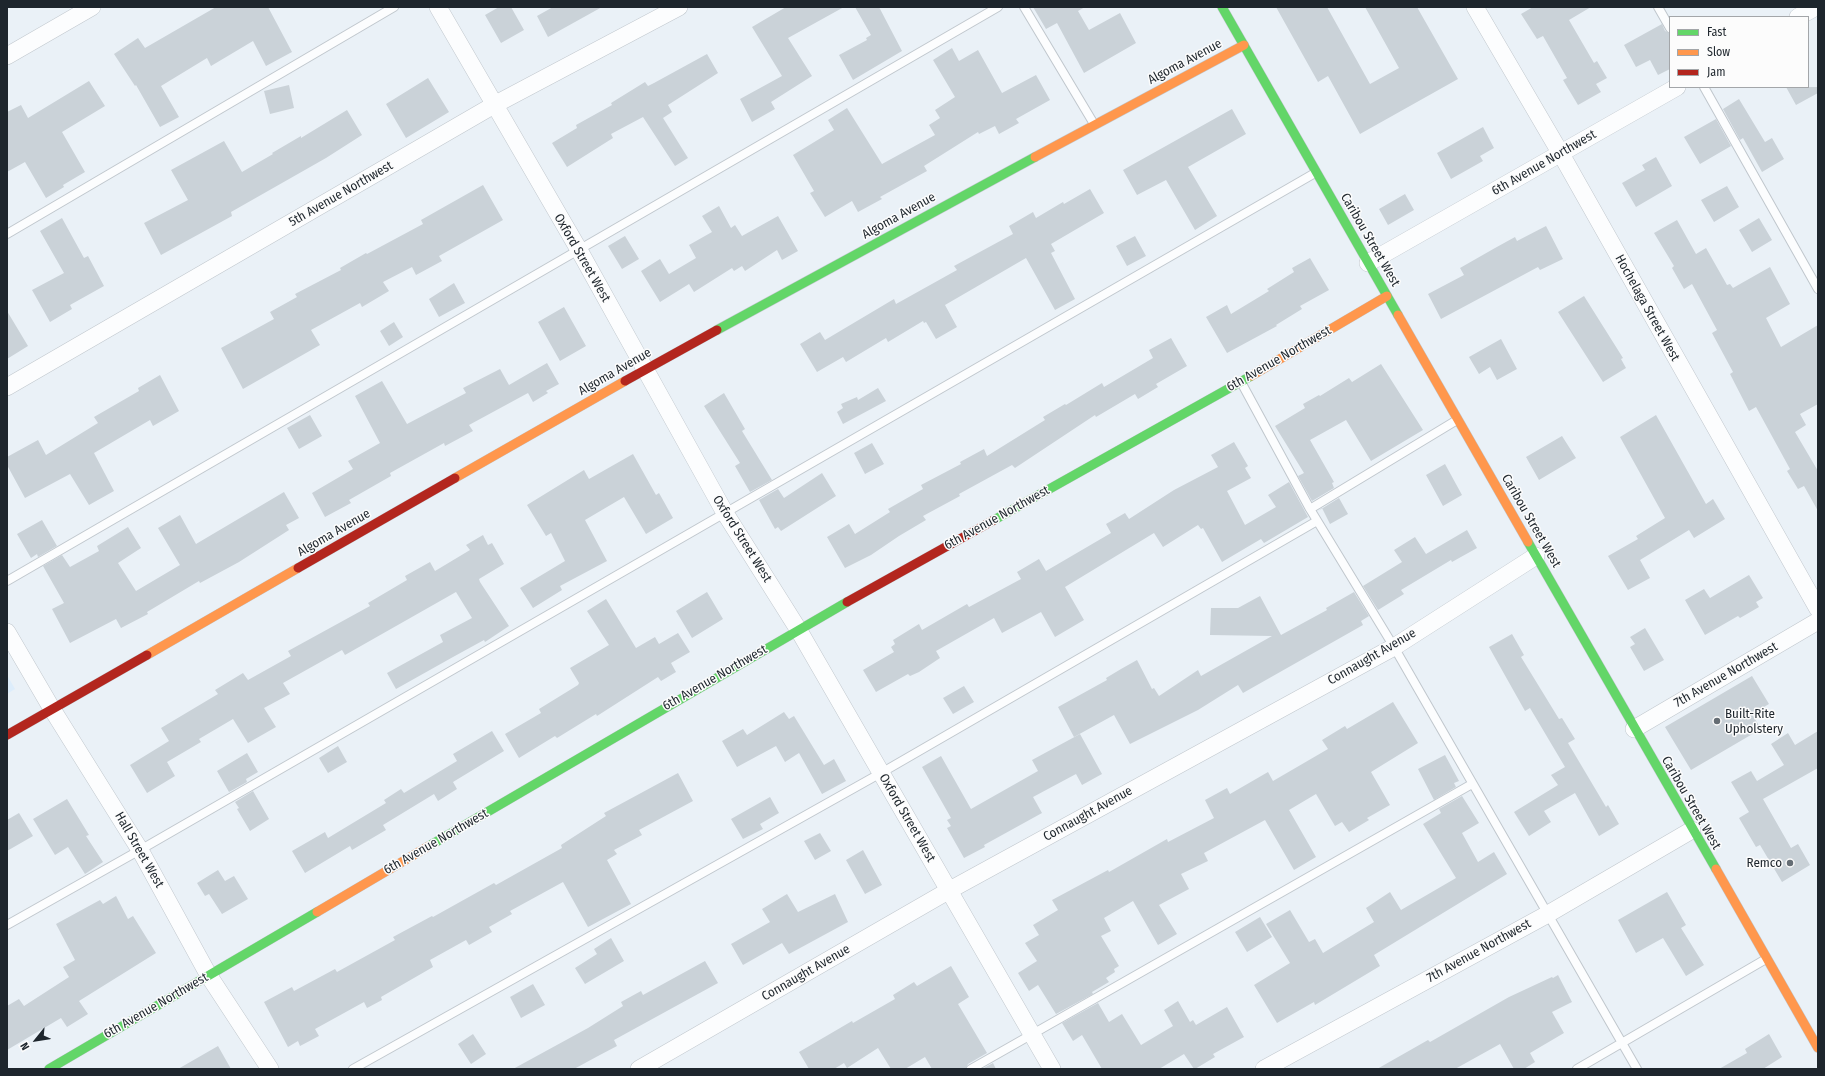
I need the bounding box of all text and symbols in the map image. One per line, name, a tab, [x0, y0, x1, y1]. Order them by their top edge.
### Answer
legend	[1669, 16, 1809, 88]
text: Fast	[1707, 25, 1726, 39]
street label: Algoma Avenue	[1145, 36, 1225, 88]
text: Slow	[1707, 45, 1730, 59]
text: Jam	[1707, 65, 1725, 79]
street label: 6th Avenue Northwest	[1489, 127, 1599, 199]
street label: 5th Avenue Northwest	[286, 158, 396, 230]
street label: Algoma Avenue	[860, 189, 938, 243]
street label: Caribou Street West	[1337, 191, 1403, 289]
street label: Oxford Street West	[550, 211, 614, 305]
street label: Hochelaga Street West	[1611, 252, 1683, 364]
street label: 6th Avenue Northwest	[1224, 323, 1334, 395]
street label: Algoma Avenue	[576, 345, 654, 399]
street label: Caribou Street West	[1498, 472, 1564, 570]
street label: 6th Avenue Northwest	[942, 483, 1052, 553]
street label: Oxford Street West	[709, 493, 775, 585]
street label: Algoma Avenue	[295, 506, 373, 560]
street label: Connaught Avenue	[1325, 625, 1419, 689]
street label: 7th Avenue Northwest	[1672, 639, 1780, 711]
street label: 6th Avenue Northwest	[660, 642, 770, 714]
place label: Built-Rite Upholstery	[1725, 706, 1783, 737]
marker: Built-Rite Upholstery	[1712, 716, 1722, 726]
street label: Caribou Street West	[1658, 754, 1724, 852]
street label: Oxford Street West	[875, 771, 939, 865]
street label: Connaught Avenue	[1041, 783, 1135, 845]
street label: 6th Avenue Northwest	[381, 806, 491, 878]
street label: Hall Street West	[111, 809, 167, 891]
place label: Remco	[1747, 855, 1782, 871]
marker: Remco	[1785, 858, 1795, 868]
street label: 7th Avenue Northwest	[1424, 916, 1534, 986]
street label: Connaught Avenue	[759, 941, 853, 1005]
street label: 6th Avenue Northwest	[101, 970, 211, 1042]
north arrow	[16, 1020, 56, 1060]
text: N	[18, 1040, 32, 1052]

